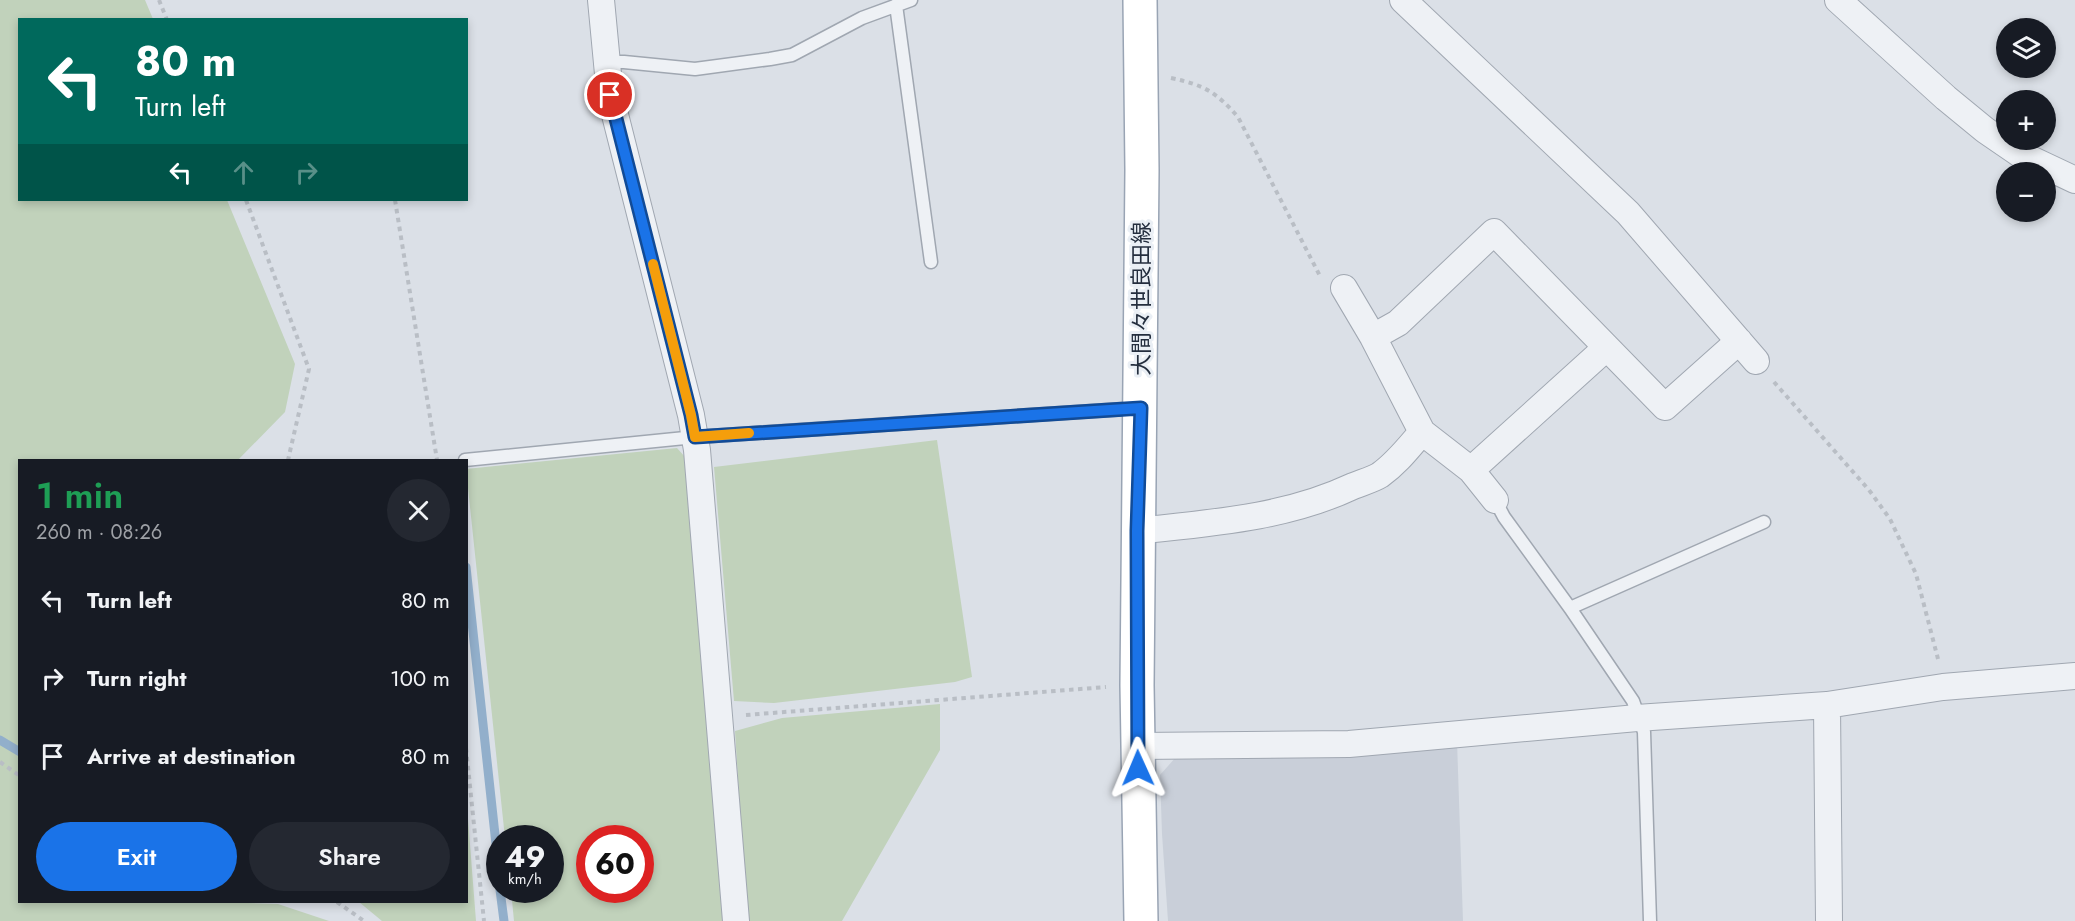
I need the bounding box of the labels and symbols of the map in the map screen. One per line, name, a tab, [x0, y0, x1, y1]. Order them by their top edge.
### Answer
pin	[584, 69, 635, 120]
street label: 大間々世良田線	[1125, 222, 1157, 376]
position arrow	[1106, 736, 1170, 800]
speed limit sign: 60	[576, 825, 654, 903]

